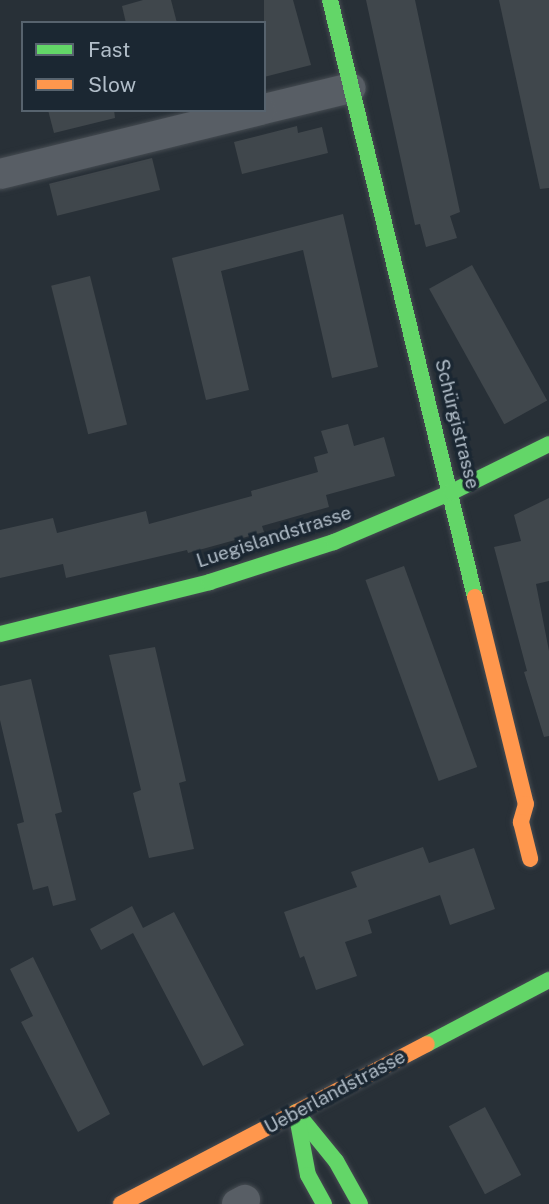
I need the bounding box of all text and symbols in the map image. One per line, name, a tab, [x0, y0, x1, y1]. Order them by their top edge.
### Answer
legend	[21, 21, 266, 112]
text: Fast	[88, 37, 130, 62]
text: Slow	[88, 72, 136, 97]
street label: Schürgistrasse	[430, 357, 484, 491]
street label: Luegislandstrasse	[194, 501, 354, 573]
street label: Ueberlandstrasse	[261, 1045, 409, 1139]

